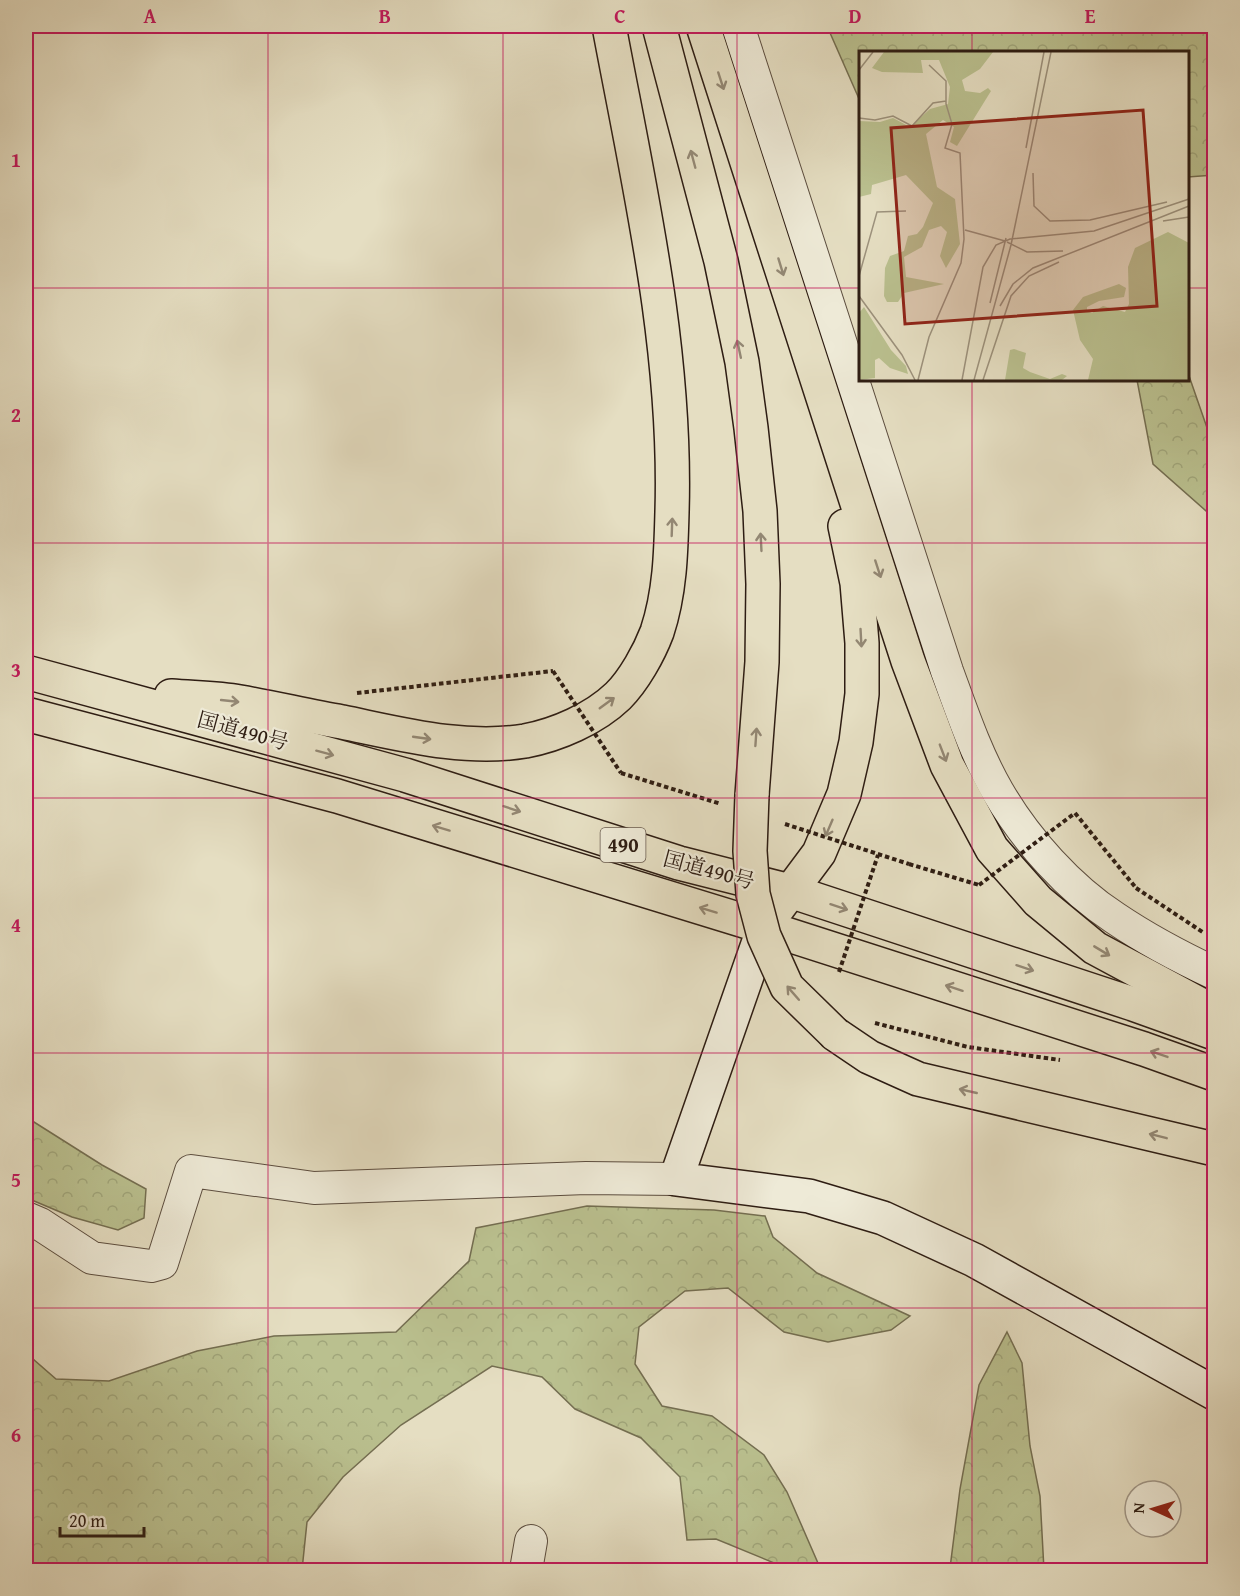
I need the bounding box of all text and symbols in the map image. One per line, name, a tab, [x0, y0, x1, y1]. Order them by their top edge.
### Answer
text: A	[144, 1, 157, 30]
text: B	[379, 1, 391, 30]
text: C	[614, 1, 626, 30]
text: D	[848, 1, 862, 30]
text: E	[1085, 1, 1096, 30]
inset map	[859, 51, 1189, 381]
one-way arrow	[716, 71, 727, 90]
text: 1	[11, 145, 21, 174]
one-way arrow	[687, 150, 699, 169]
one-way arrow	[776, 257, 787, 276]
one-way arrow	[733, 339, 745, 358]
text: 2	[11, 400, 21, 429]
one-way arrow	[666, 517, 677, 537]
one-way arrow	[755, 533, 766, 553]
one-way arrow	[874, 559, 885, 578]
one-way arrow	[856, 628, 867, 648]
text: 3	[11, 655, 21, 684]
one-way arrow	[220, 696, 240, 707]
one-way arrow	[599, 697, 615, 710]
street label: 国道490号	[194, 703, 292, 758]
one-way arrow	[751, 728, 762, 748]
one-way arrow	[411, 732, 431, 743]
one-way arrow	[938, 743, 949, 762]
one-way arrow	[315, 748, 334, 760]
one-way arrow	[502, 805, 521, 816]
one-way arrow	[823, 819, 834, 837]
one-way arrow	[432, 822, 451, 833]
road number: 490	[600, 828, 646, 862]
street label: 国道490号	[660, 842, 758, 897]
one-way arrow	[830, 903, 848, 914]
one-way arrow	[699, 904, 718, 915]
text: 4	[11, 910, 21, 939]
one-way arrow	[1093, 945, 1110, 957]
one-way arrow	[1015, 964, 1034, 975]
one-way arrow	[945, 982, 964, 993]
one-way arrow	[787, 985, 800, 1001]
one-way arrow	[1150, 1048, 1169, 1059]
one-way arrow	[959, 1084, 978, 1096]
one-way arrow	[1148, 1129, 1167, 1141]
text: 5	[11, 1165, 21, 1194]
text: 6	[11, 1420, 21, 1449]
north arrow	[1123, 1479, 1183, 1539]
scale bar	[60, 1500, 144, 1538]
text: N	[1126, 1501, 1150, 1514]
text: 20 m	[69, 1507, 105, 1534]

